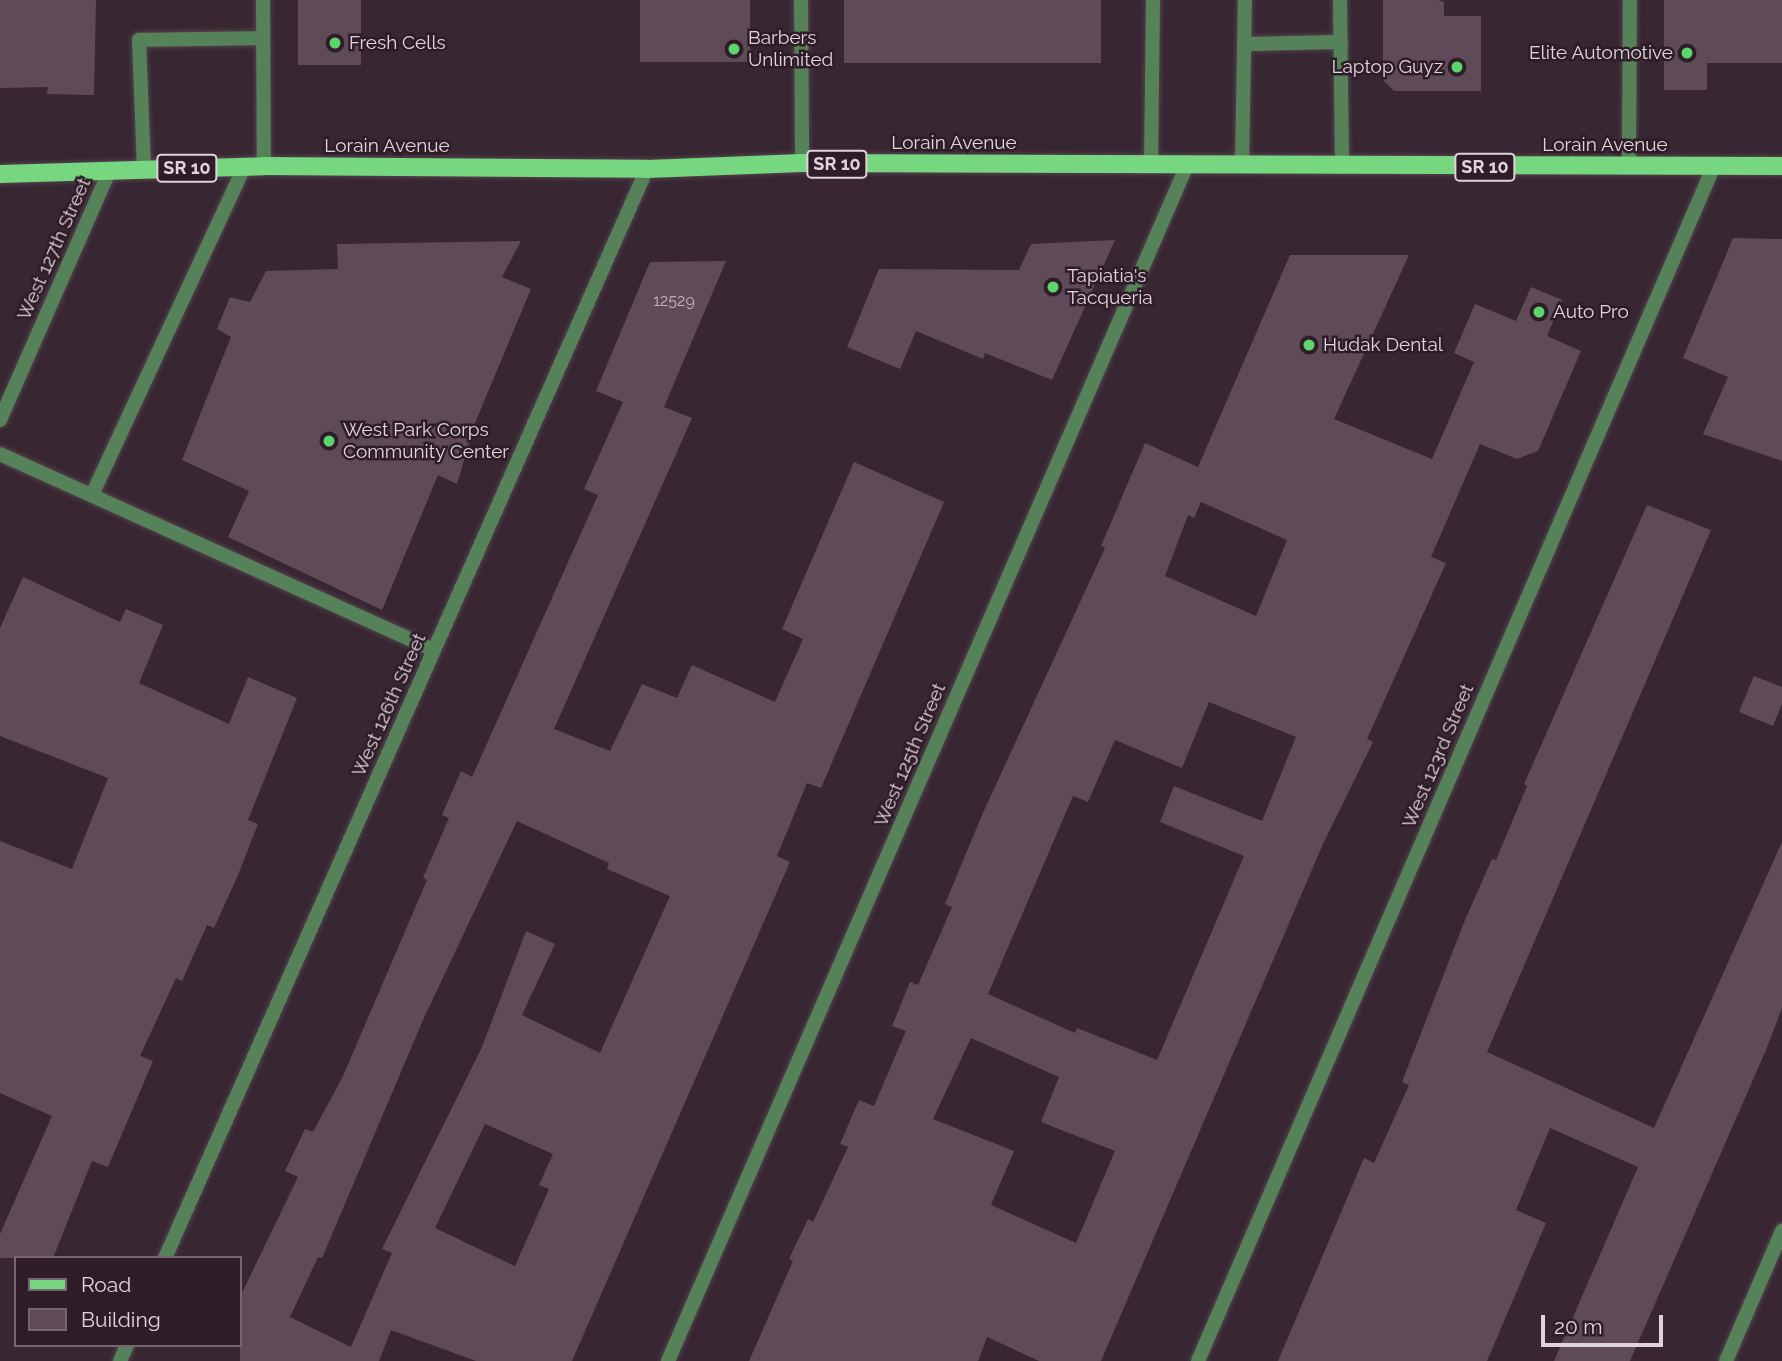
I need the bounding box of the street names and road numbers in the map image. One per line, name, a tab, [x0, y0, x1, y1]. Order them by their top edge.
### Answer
street label: Lorain Avenue	[891, 132, 1017, 154]
street label: Lorain Avenue	[1542, 134, 1668, 156]
street label: Lorain Avenue	[324, 135, 450, 157]
road number: SR 10	[806, 149, 868, 178]
road number: SR 10	[1454, 152, 1516, 182]
road number: SR 10	[156, 154, 218, 182]
street label: West 127th Street	[12, 174, 96, 324]
street label: West 126th Street	[347, 630, 431, 780]
street label: West 125th Street	[870, 680, 950, 830]
street label: West 123rd Street	[1397, 681, 1479, 831]

